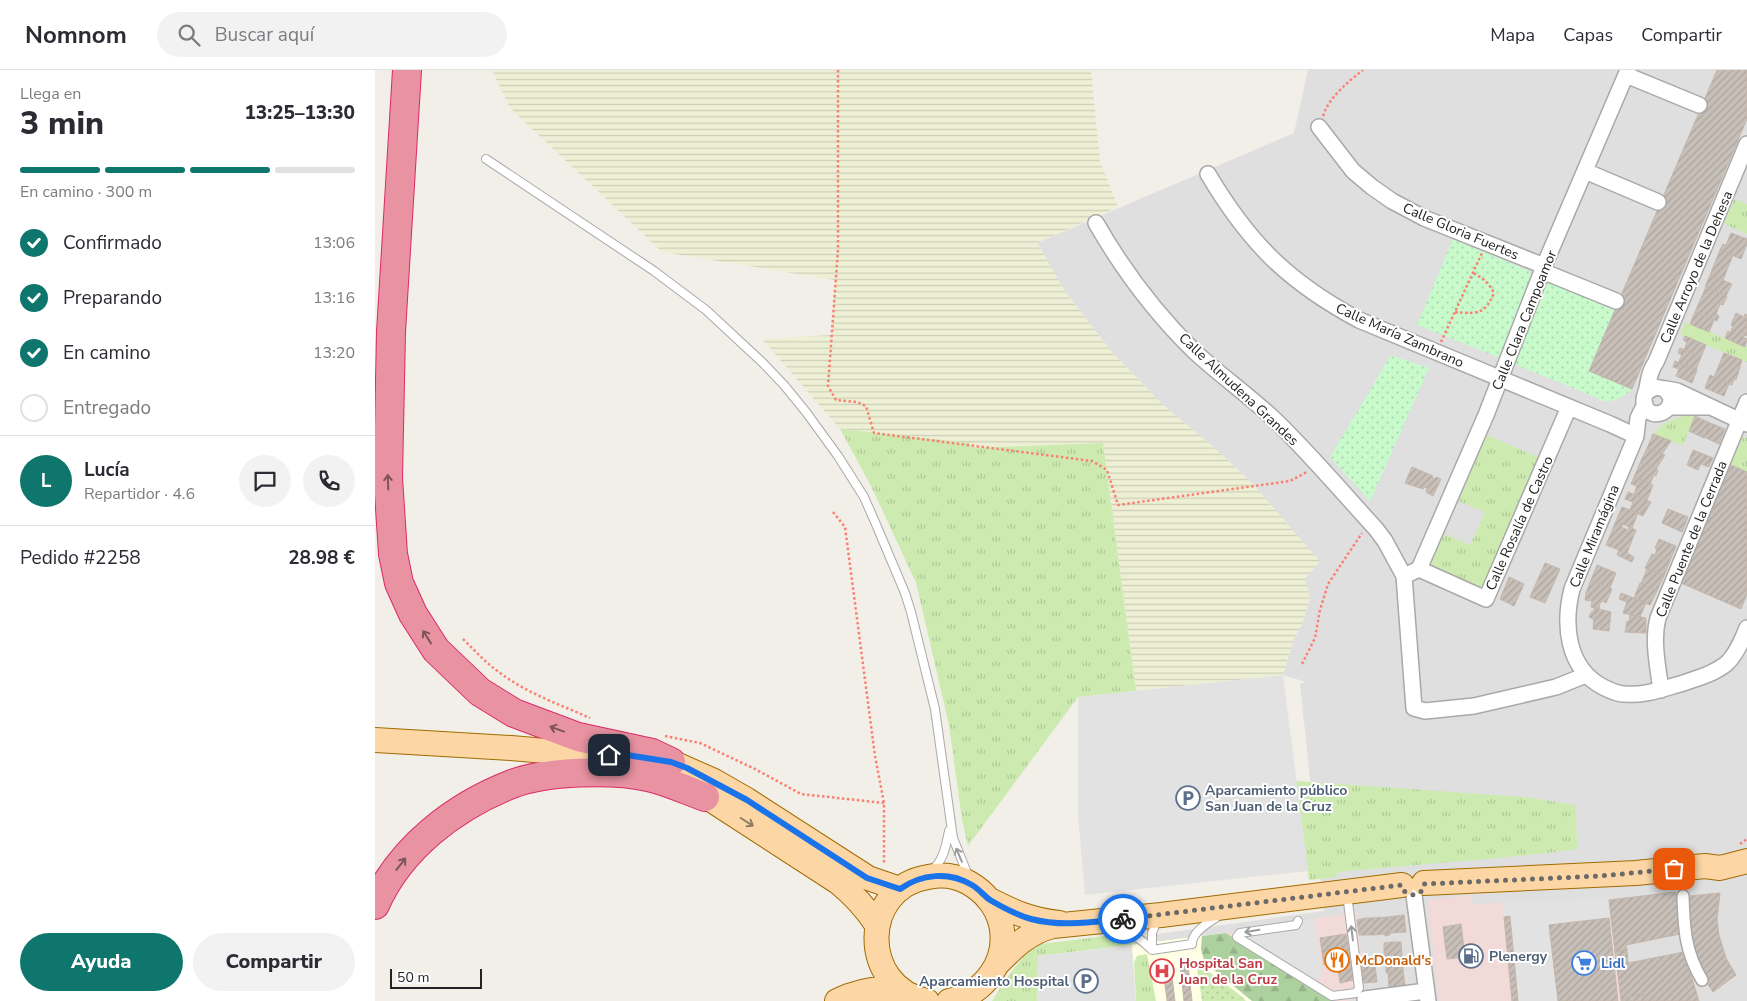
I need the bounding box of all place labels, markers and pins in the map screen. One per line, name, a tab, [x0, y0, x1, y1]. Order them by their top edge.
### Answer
pin	[588, 734, 630, 776]
place label: Aparcamiento público San Juan de la Cruz	[1205, 781, 1347, 816]
parking icon: Aparcamiento público San Juan de la Cruz	[1175, 785, 1201, 811]
pin	[1653, 848, 1695, 890]
fuel station icon: Plenergy	[1458, 943, 1484, 969]
restaurant icon: McDonald's	[1324, 947, 1350, 973]
place label: Plenergy	[1489, 947, 1548, 966]
supermarket icon: Lidl	[1571, 950, 1597, 976]
place label: McDonald's	[1355, 951, 1432, 970]
place label: Hospital San Juan de la Cruz	[1178, 954, 1277, 989]
place label: Lidl	[1601, 954, 1626, 973]
hospital icon: Hospital San Juan de la Cruz	[1149, 958, 1175, 984]
parking icon: Aparcamiento Hospital	[1073, 968, 1099, 994]
place label: Aparcamiento Hospital	[919, 972, 1070, 991]

